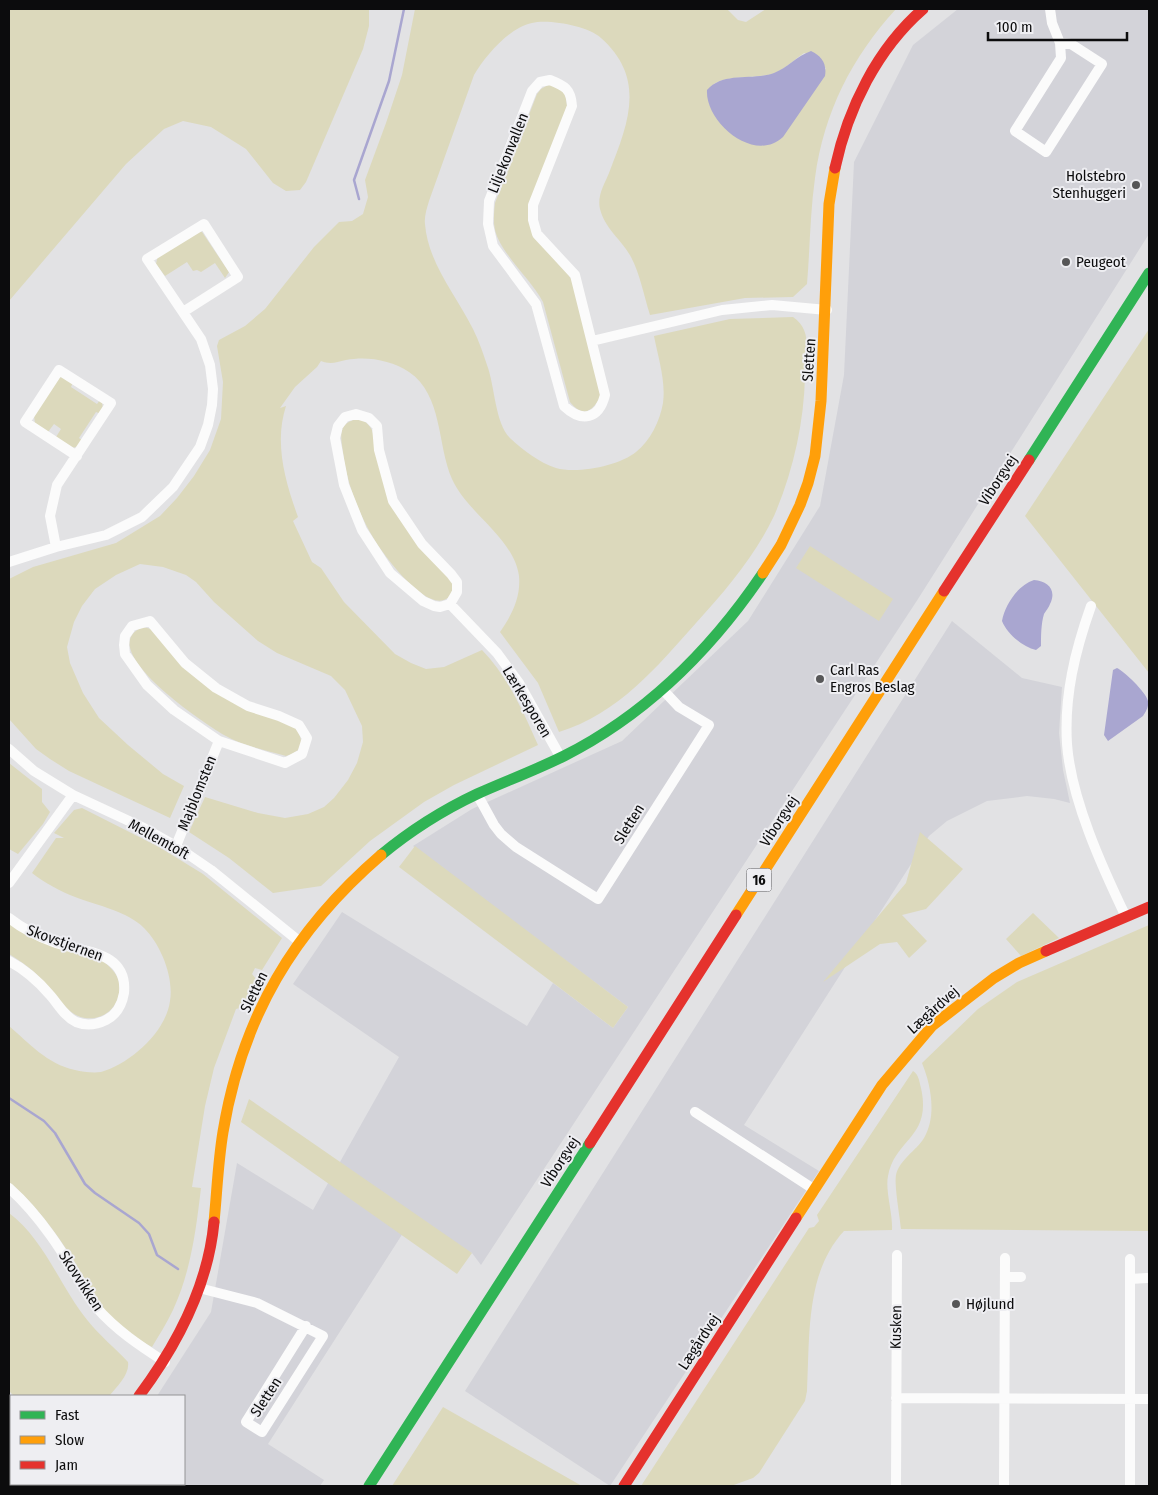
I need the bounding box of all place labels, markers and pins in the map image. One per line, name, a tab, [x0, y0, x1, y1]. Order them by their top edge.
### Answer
place label: Holstebro Stenhuggeri	[1053, 167, 1126, 202]
marker: Holstebro Stenhuggeri	[1130, 179, 1142, 191]
place label: Peugeot	[1076, 253, 1126, 271]
marker: Peugeot	[1060, 256, 1072, 268]
place label: Carl Ras Engros Beslag	[830, 661, 915, 696]
marker: Carl Ras Engros Beslag	[814, 673, 826, 685]
place label: Højlund	[966, 1295, 1015, 1313]
marker: Højlund	[950, 1298, 962, 1310]

